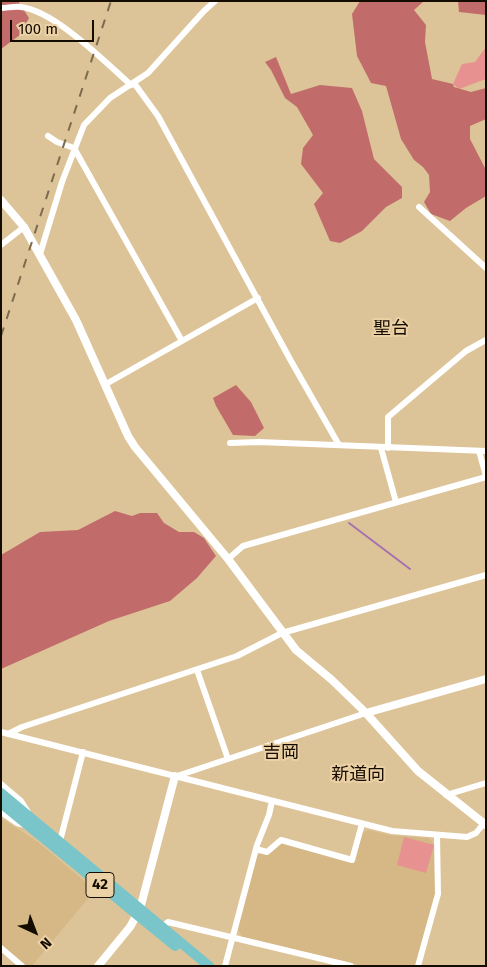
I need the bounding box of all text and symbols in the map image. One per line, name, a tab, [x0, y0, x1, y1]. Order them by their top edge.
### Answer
scale bar	[12, 10, 96, 42]
text: 100 m	[18, 20, 58, 38]
district label: 聖台	[373, 318, 409, 340]
district label: 吉岡	[263, 742, 299, 764]
district label: 新道向	[331, 764, 385, 786]
road number: 42	[86, 872, 114, 898]
north arrow	[10, 907, 60, 957]
text: N	[36, 934, 55, 953]

